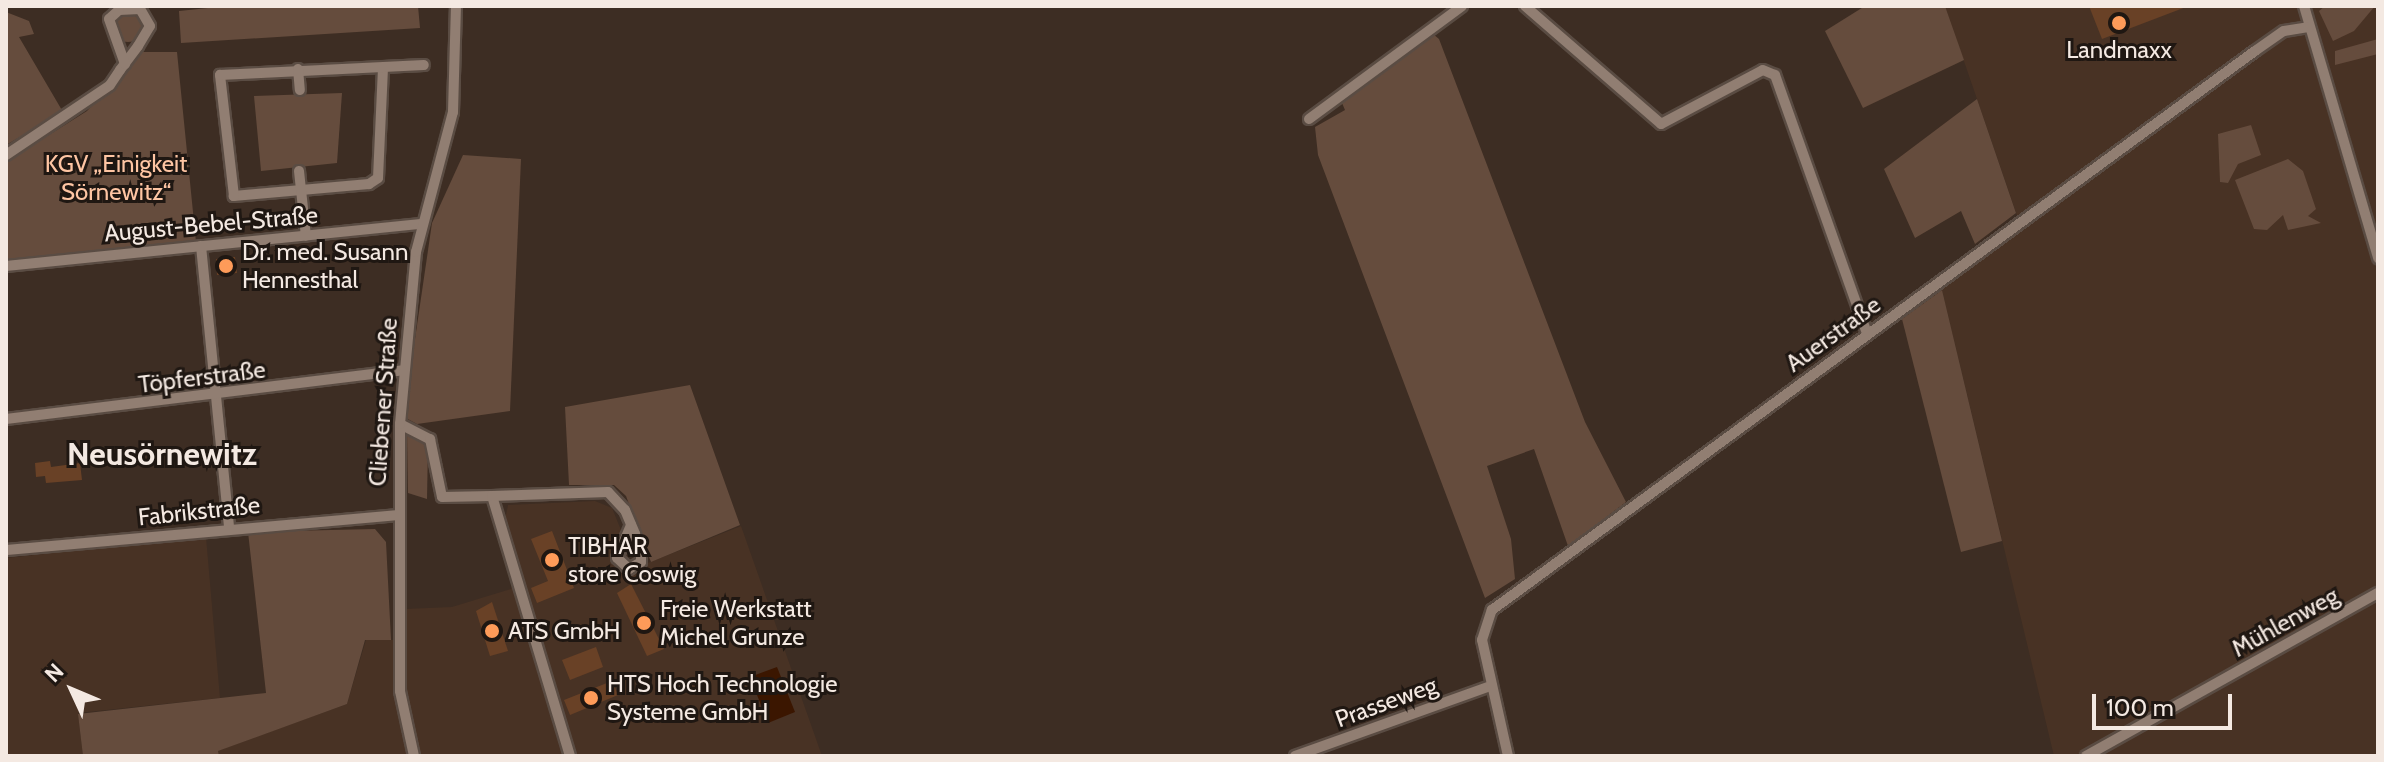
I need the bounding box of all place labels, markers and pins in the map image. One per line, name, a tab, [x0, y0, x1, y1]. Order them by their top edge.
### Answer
marker: Landmaxx	[2110, 14, 2128, 32]
place label: Landmaxx	[2066, 36, 2172, 64]
place label: Dr. med. Susann Hennesthal	[242, 238, 408, 294]
marker: Dr. med. Susann Hennesthal	[217, 257, 235, 275]
place label: TIBHAR store Coswig	[568, 532, 696, 588]
marker: TIBHAR store Coswig	[543, 551, 561, 569]
place label: Freie Werkstatt Michel Grunze	[660, 595, 812, 651]
marker: Freie Werkstatt Michel Grunze	[635, 614, 653, 632]
place label: ATS GmbH	[508, 617, 621, 645]
marker: ATS GmbH	[483, 622, 501, 640]
place label: HTS Hoch Technologie Systeme GmbH	[607, 670, 837, 726]
marker: HTS Hoch Technologie Systeme GmbH	[582, 689, 600, 707]

